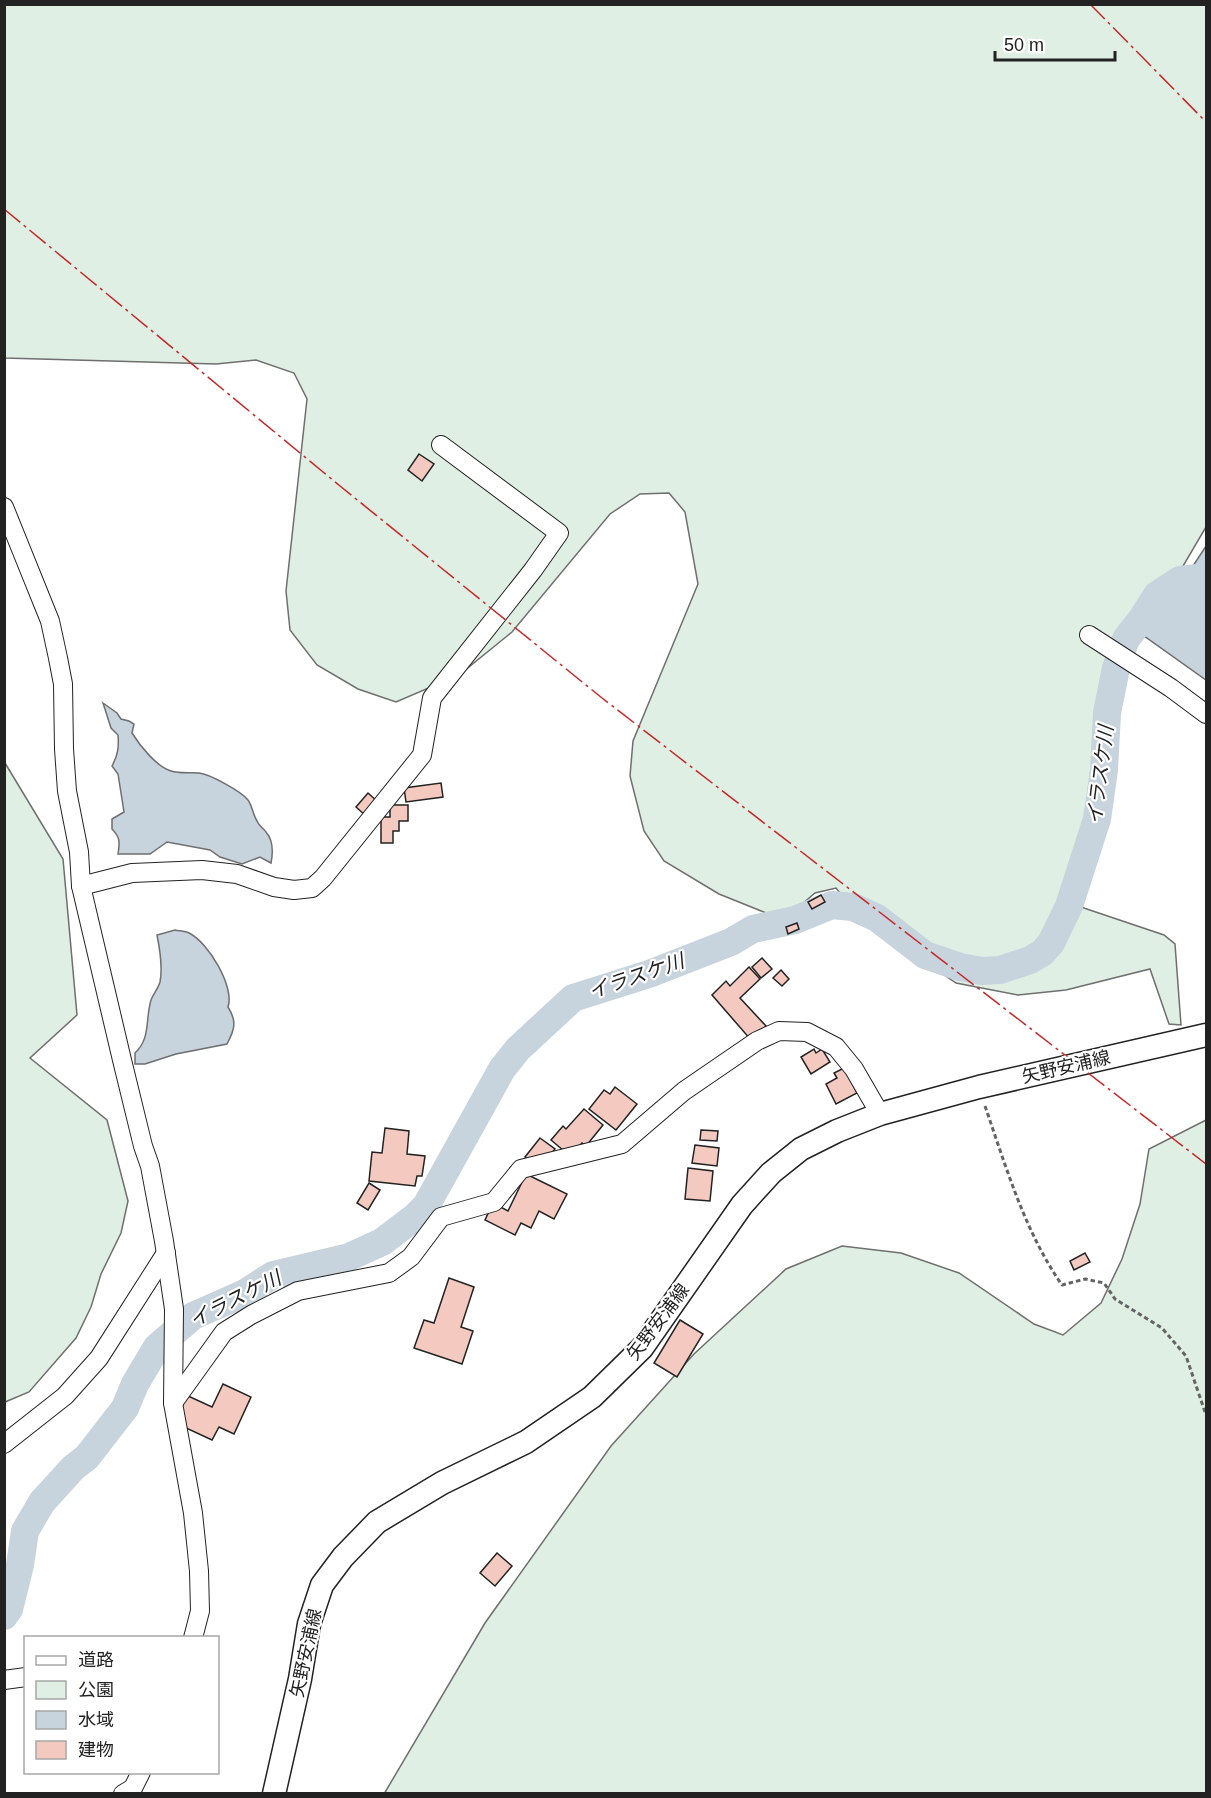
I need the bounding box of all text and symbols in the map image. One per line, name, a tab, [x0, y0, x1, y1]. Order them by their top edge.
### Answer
scale bar	[995, 24, 1115, 62]
text: 50 m	[1004, 35, 1044, 55]
water label: イラスケ川	[1083, 722, 1117, 826]
water label: イラスケ川	[585, 949, 689, 1003]
street label: 矢野安浦線	[1020, 1047, 1112, 1087]
water label: イラスケ川	[186, 1266, 286, 1331]
street label: 矢野安浦線	[623, 1280, 693, 1364]
street label: 矢野安浦線	[287, 1607, 325, 1699]
legend	[24, 1636, 219, 1774]
text: 道路	[78, 1650, 114, 1670]
text: 公園	[78, 1680, 114, 1700]
text: 水域	[78, 1710, 114, 1730]
text: 建物	[78, 1740, 114, 1760]

